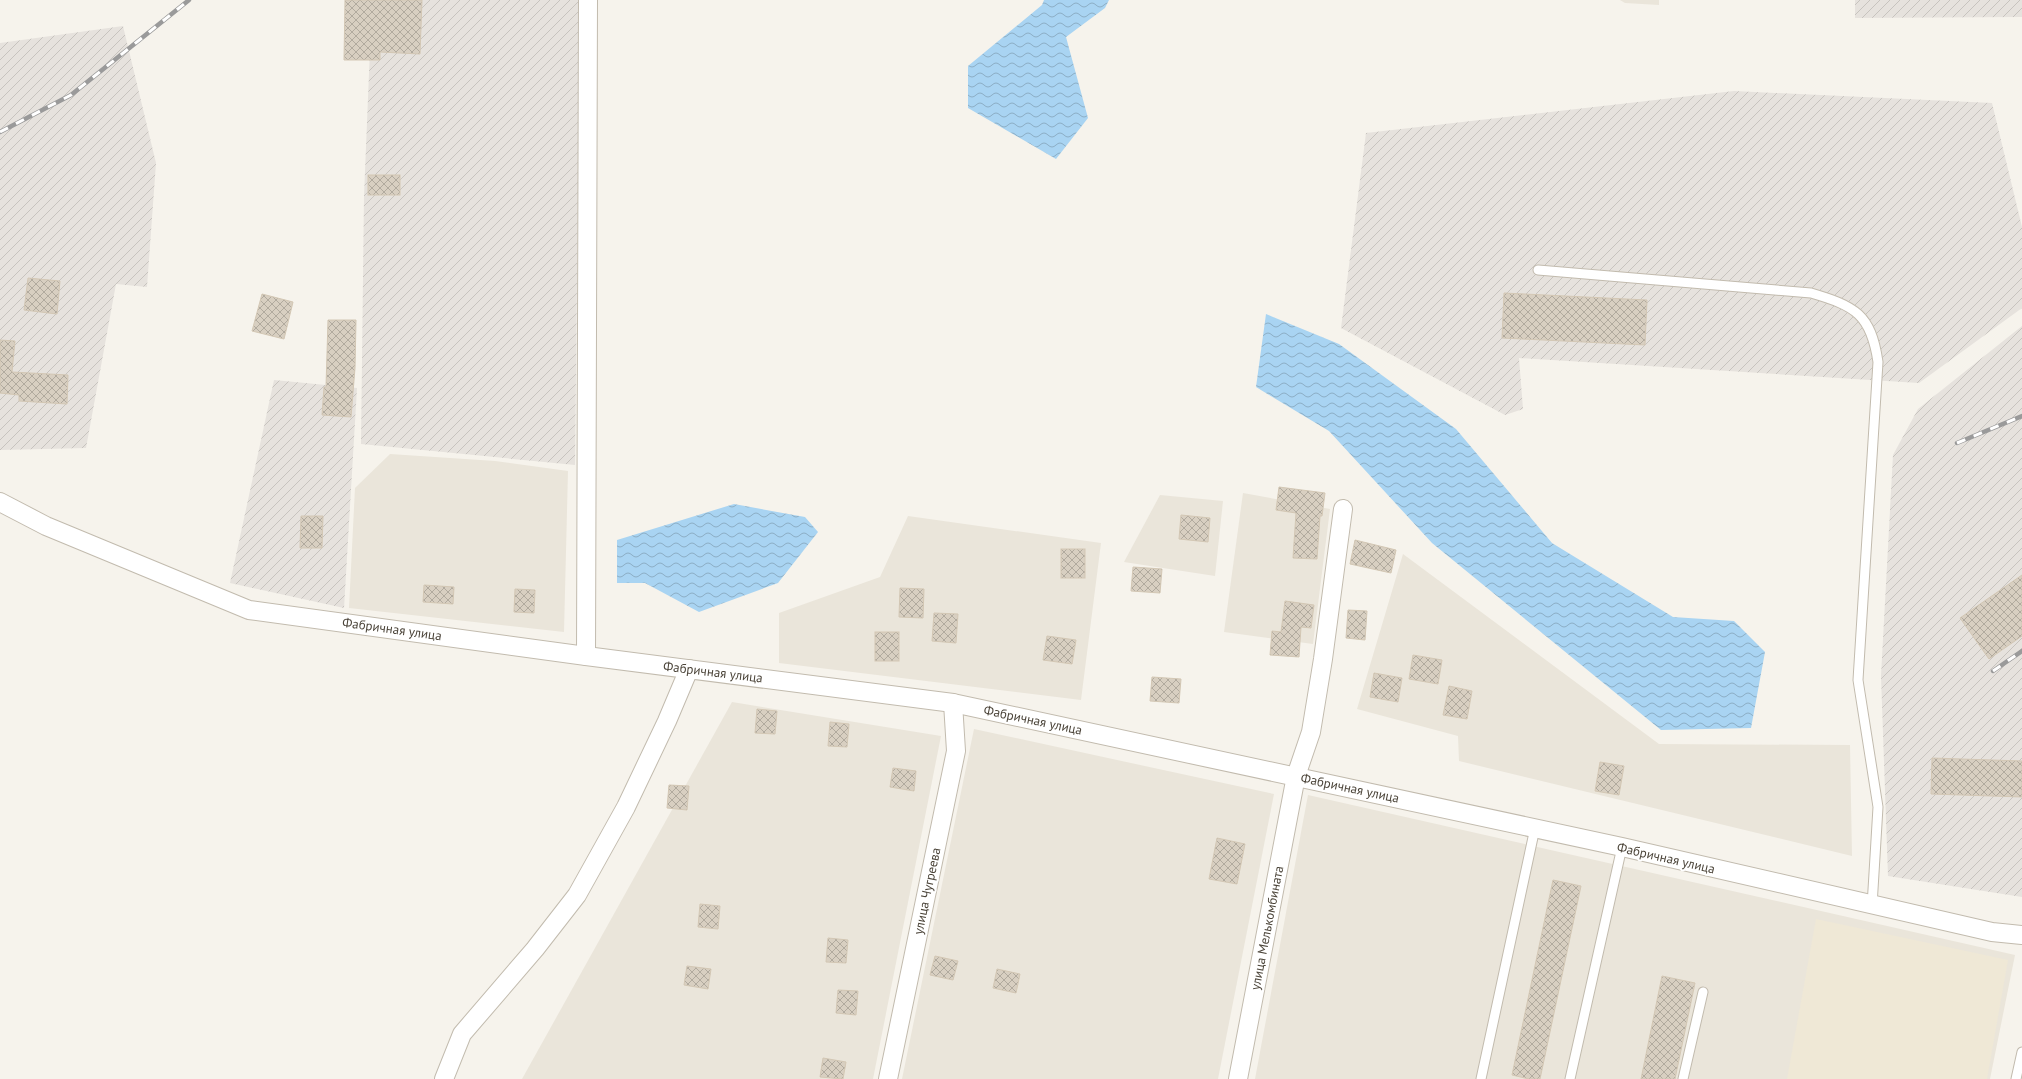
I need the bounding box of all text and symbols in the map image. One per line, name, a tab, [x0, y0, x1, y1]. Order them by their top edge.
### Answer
street label: Фабричная улица	[341, 614, 443, 644]
street label: Фабричная улица	[662, 657, 764, 687]
street label: Фабричная улица	[982, 701, 1084, 739]
street label: Фабричная улица	[1299, 769, 1401, 807]
street label: Фабричная улица	[1615, 838, 1717, 878]
street label: улица Чугреева	[910, 846, 944, 936]
street label: улица Мелькомбината	[1247, 864, 1287, 992]

